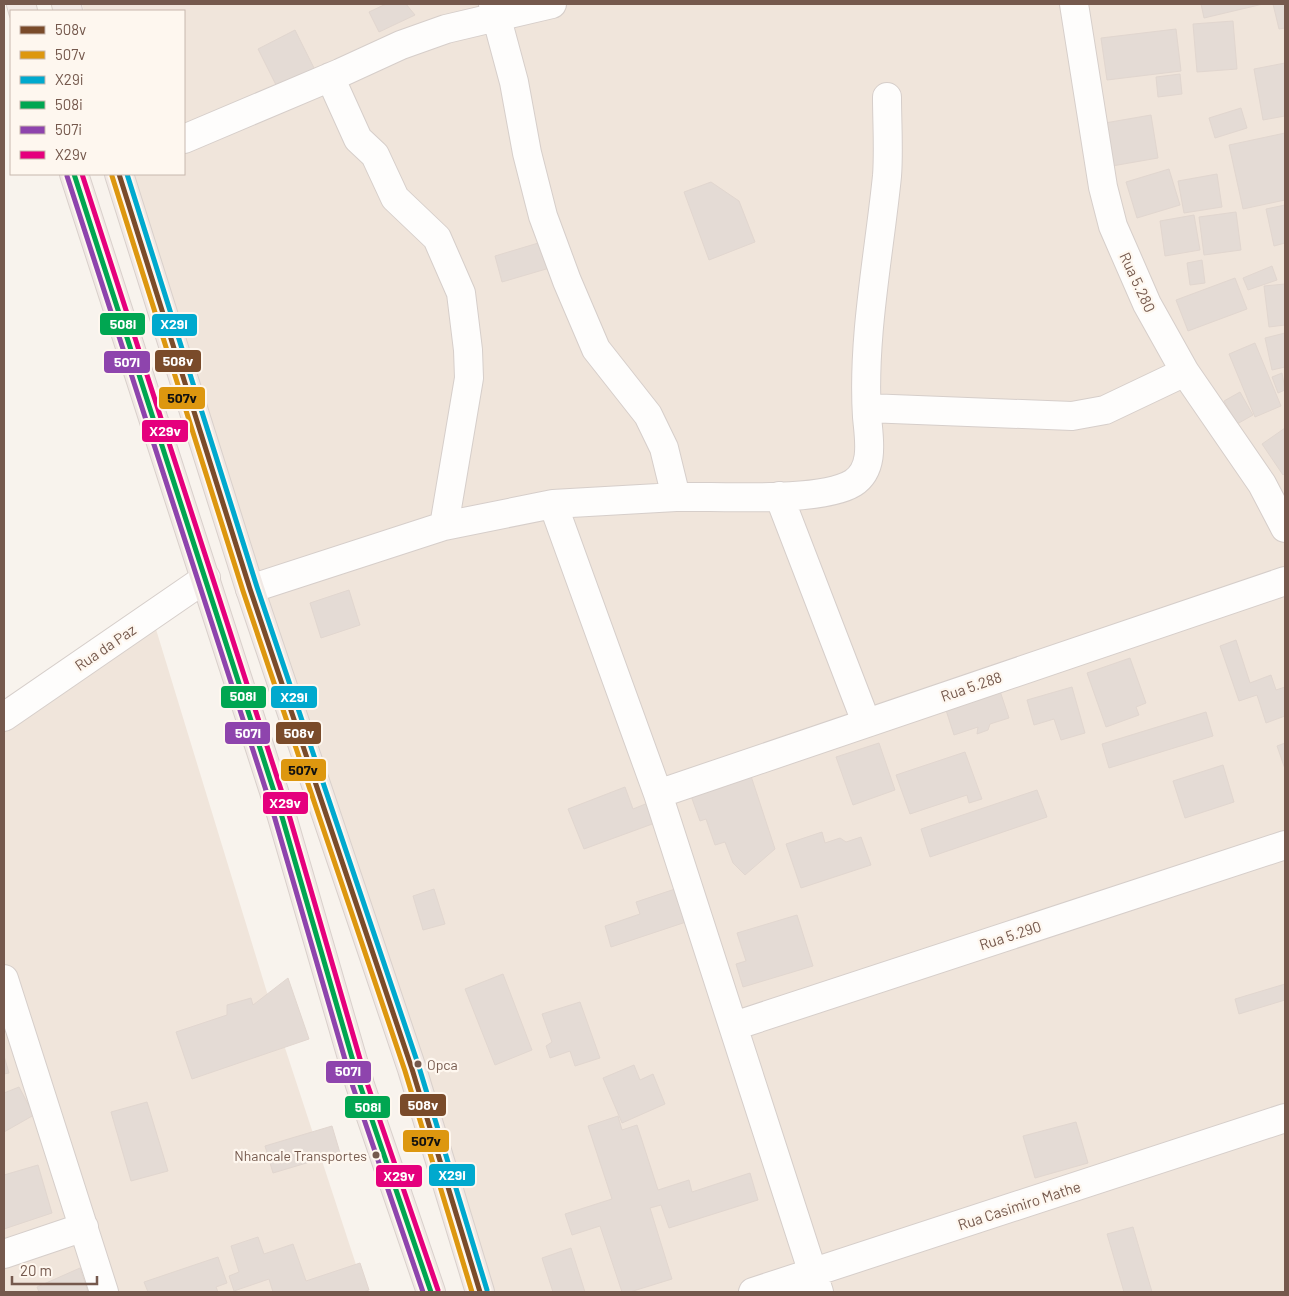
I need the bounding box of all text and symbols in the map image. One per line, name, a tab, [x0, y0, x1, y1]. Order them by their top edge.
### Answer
legend	[10, 10, 185, 175]
text: 508v	[55, 20, 86, 38]
text: 507v	[55, 45, 85, 63]
text: X29i	[55, 70, 84, 88]
text: 508i	[55, 95, 83, 113]
text: 507i	[55, 120, 82, 138]
text: X29v	[55, 145, 87, 163]
street label: Rua 5.280	[1116, 249, 1160, 315]
line badge: 508i	[99, 312, 146, 336]
line badge: X29i	[151, 313, 198, 337]
text: 508i	[110, 315, 136, 332]
text: X29i	[160, 315, 188, 332]
line badge: 508v	[154, 349, 202, 373]
line badge: 507i	[103, 350, 151, 374]
text: 508v	[163, 352, 193, 369]
text: 507i	[114, 353, 140, 370]
line badge: 507v	[158, 386, 206, 410]
text: 507v	[167, 389, 197, 406]
line badge: X29v	[141, 419, 189, 443]
text: X29v	[149, 422, 181, 439]
street label: Rua da Paz	[71, 620, 139, 674]
street label: Rua 5.288	[938, 667, 1004, 705]
line badge: 508i	[220, 685, 267, 709]
line badge: X29i	[270, 685, 318, 709]
text: 508i	[230, 687, 256, 704]
text: X29i	[280, 688, 308, 705]
line badge: 507i	[224, 721, 271, 745]
line badge: 508v	[275, 721, 322, 745]
text: 507i	[235, 724, 261, 741]
text: 508v	[284, 724, 314, 741]
line badge: 507v	[280, 758, 327, 782]
text: 507v	[288, 761, 318, 778]
line badge: X29v	[262, 791, 309, 815]
text: X29v	[269, 794, 301, 811]
street label: Rua 5.290	[977, 917, 1043, 953]
place label: Opca	[427, 1056, 458, 1073]
marker: Opca	[413, 1059, 423, 1069]
line badge: 507i	[325, 1060, 372, 1084]
text: 507i	[335, 1062, 361, 1079]
line badge: 508v	[399, 1093, 447, 1117]
line badge: 508i	[344, 1095, 391, 1119]
text: 508v	[408, 1096, 438, 1113]
text: 508i	[355, 1098, 381, 1115]
line badge: 507v	[402, 1129, 450, 1153]
text: 507v	[411, 1132, 441, 1149]
place label: Nhancale Transportes	[234, 1147, 367, 1164]
marker: Nhancale Transportes	[371, 1150, 381, 1160]
line badge: X29i	[428, 1163, 476, 1187]
line badge: X29v	[375, 1164, 423, 1188]
text: X29i	[438, 1166, 466, 1183]
text: X29v	[383, 1167, 415, 1184]
street label: Rua Casimiro Mathe	[955, 1177, 1083, 1233]
scale bar	[12, 1254, 98, 1286]
text: 20 m	[20, 1261, 52, 1279]

